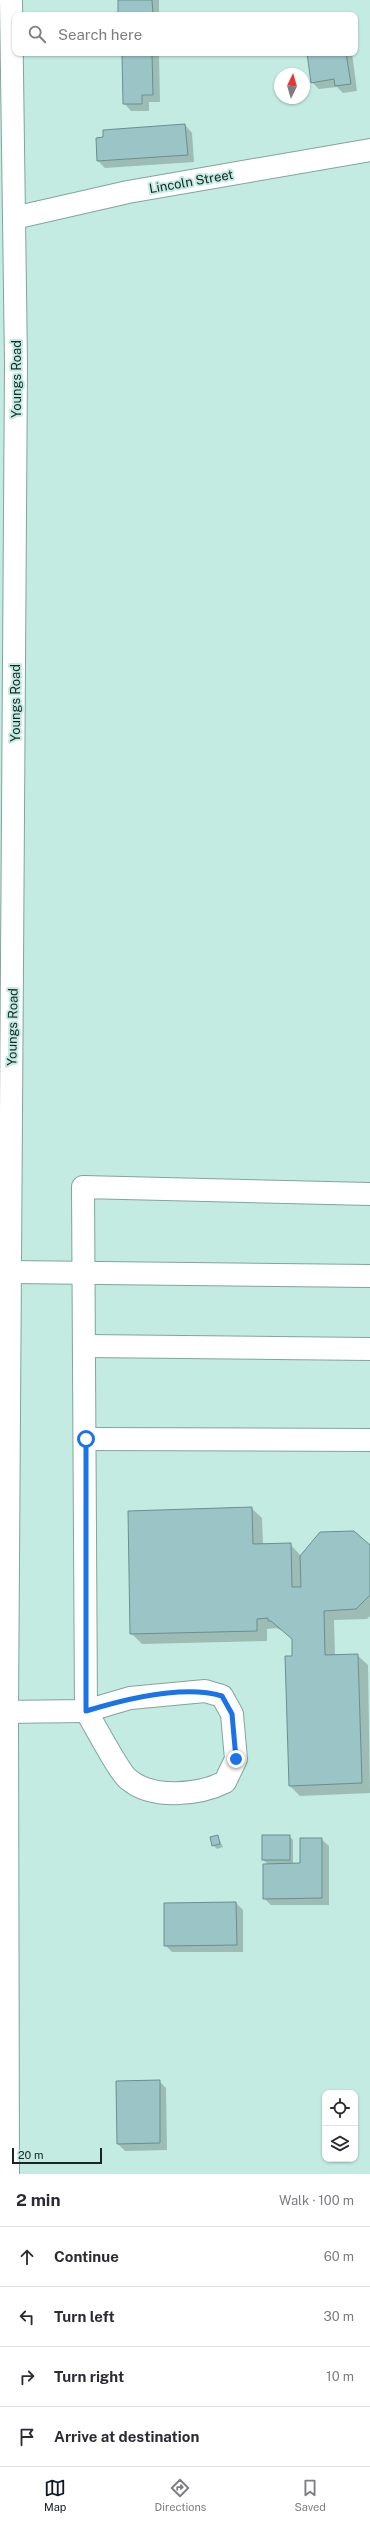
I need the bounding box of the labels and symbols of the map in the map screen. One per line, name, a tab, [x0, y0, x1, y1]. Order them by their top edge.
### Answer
north arrow	[274, 68, 310, 104]
street label: Lincoln Street	[148, 167, 234, 196]
street label: Youngs Road	[9, 340, 24, 418]
street label: Youngs Road	[8, 664, 23, 742]
street label: Youngs Road	[4, 988, 21, 1066]
route start	[77, 1430, 95, 1448]
route end	[227, 1750, 245, 1768]
scale bar	[12, 2146, 102, 2165]

